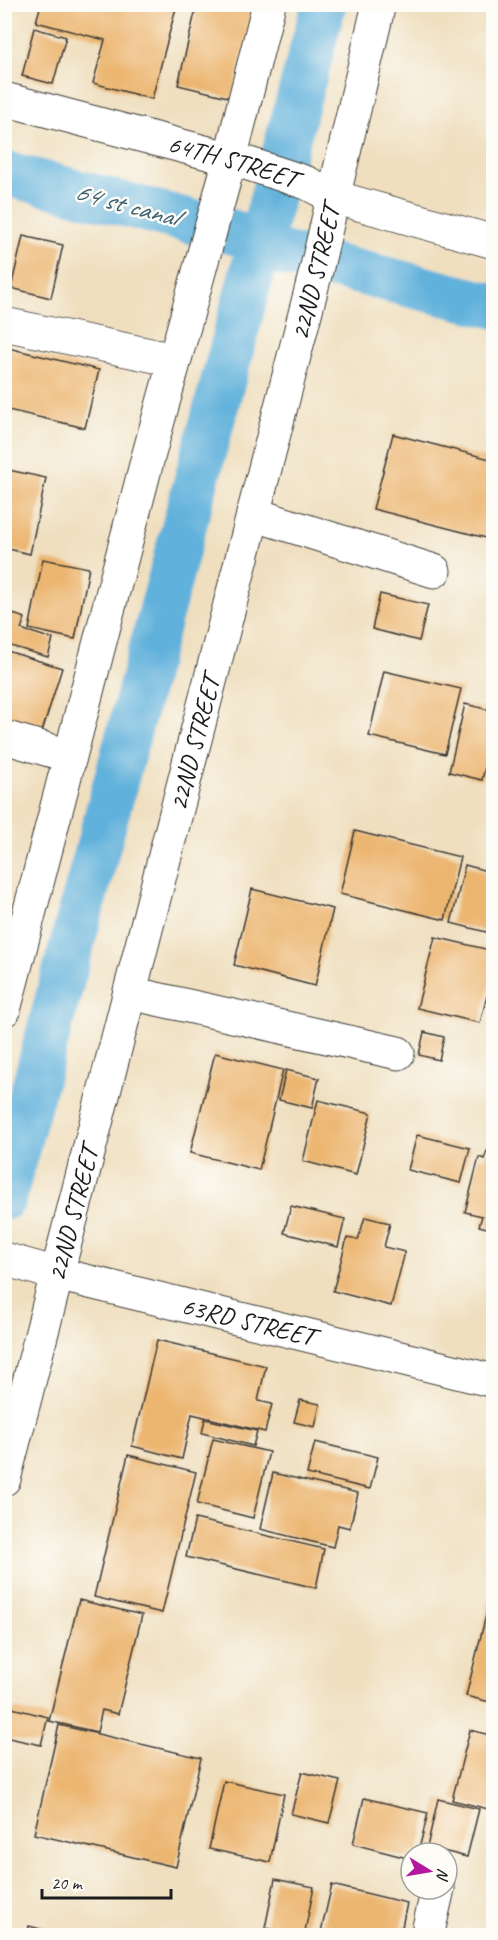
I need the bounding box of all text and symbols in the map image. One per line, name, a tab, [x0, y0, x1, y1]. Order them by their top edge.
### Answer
street label: 64TH STREET	[164, 127, 308, 198]
water label: 64 st canal	[71, 174, 189, 236]
street label: 22ND STREET	[283, 195, 350, 343]
street label: 22ND STREET	[161, 666, 229, 814]
street label: 22ND STREET	[40, 1136, 108, 1284]
street label: 63RD STREET	[178, 1289, 325, 1355]
north arrow	[399, 1841, 459, 1901]
scale bar	[42, 1862, 171, 1900]
text: N	[431, 1867, 454, 1883]
text: 20 m	[51, 1872, 84, 1894]

